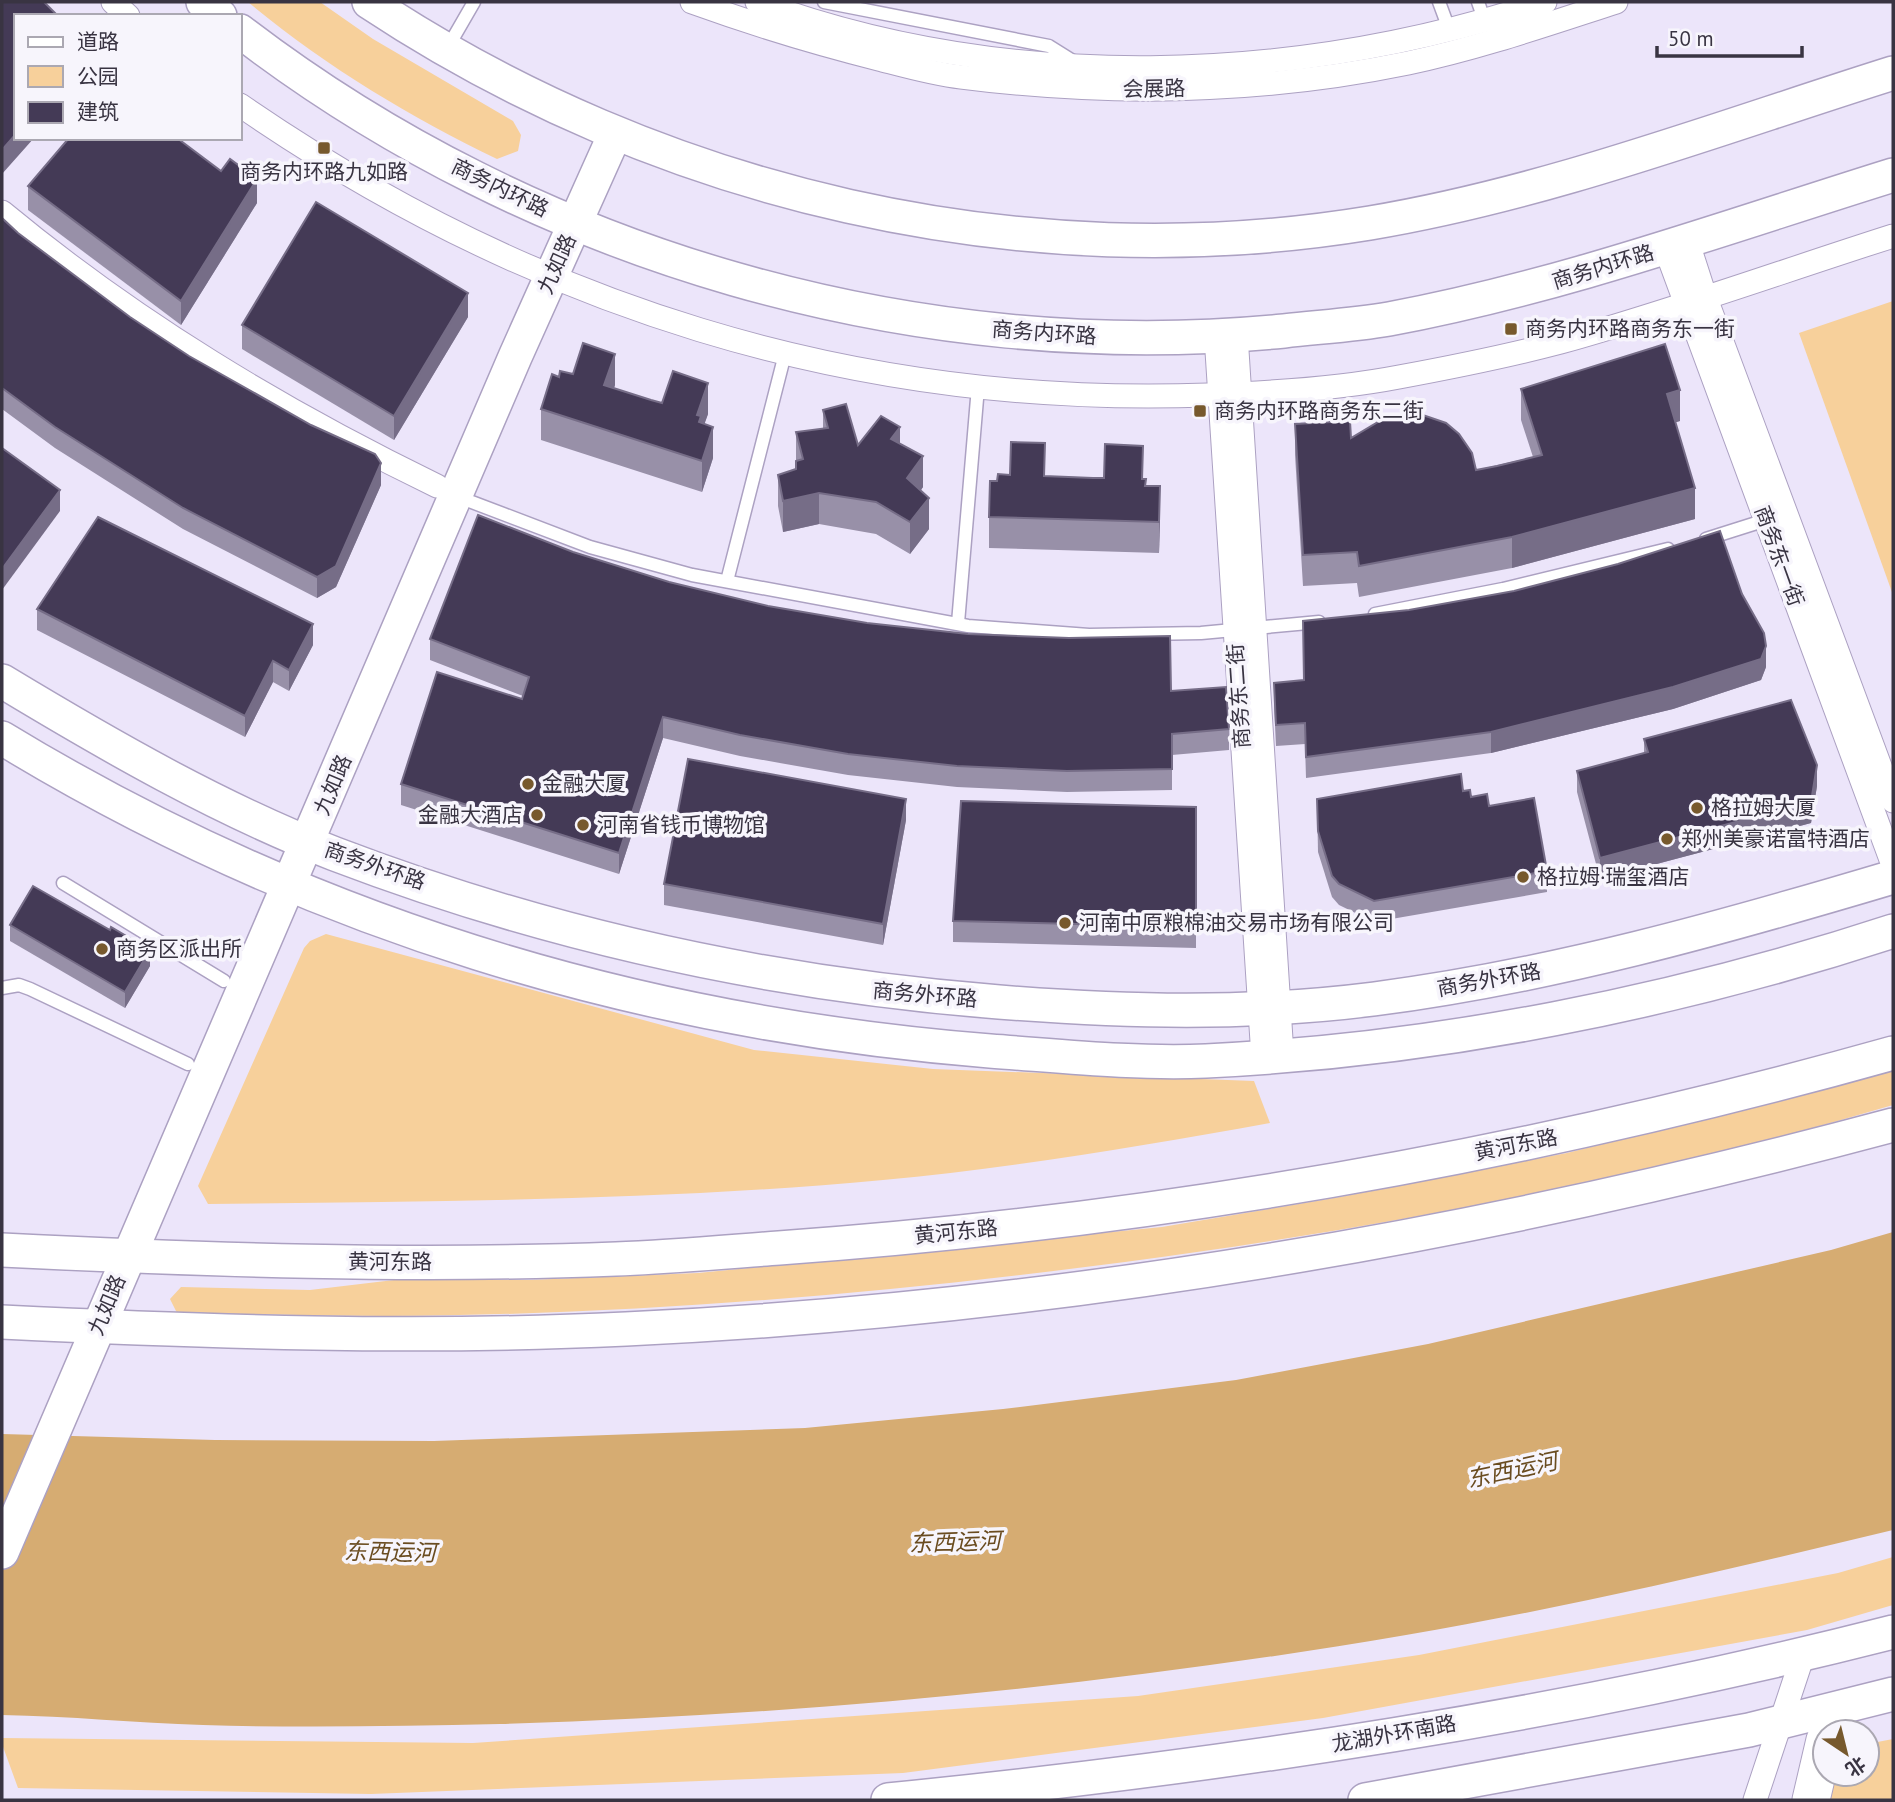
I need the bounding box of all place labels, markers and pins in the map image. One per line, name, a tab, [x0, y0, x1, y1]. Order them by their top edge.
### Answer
marker: 商务内环路九如路	[316, 140, 332, 156]
place label: 商务内环路九如路	[240, 158, 408, 185]
place label: 商务内环路商务东一街	[1525, 315, 1735, 342]
marker: 商务内环路商务东一街	[1503, 321, 1519, 337]
place label: 商务内环路商务东二街	[1214, 397, 1424, 424]
marker: 商务内环路商务东二街	[1192, 403, 1208, 419]
place label: 金融大厦	[542, 770, 626, 797]
marker: 金融大厦	[520, 776, 536, 792]
place label: 格拉姆大厦	[1711, 794, 1816, 821]
marker: 格拉姆大厦	[1689, 800, 1705, 816]
place label: 金融大酒店	[418, 801, 523, 828]
marker: 金融大酒店	[529, 807, 545, 823]
place label: 河南省钱币博物馆	[597, 811, 765, 838]
marker: 河南省钱币博物馆	[575, 817, 591, 833]
place label: 郑州美豪诺富特酒店	[1681, 825, 1870, 852]
marker: 郑州美豪诺富特酒店	[1659, 831, 1675, 847]
place label: 格拉姆·瑞玺酒店	[1537, 863, 1690, 890]
marker: 格拉姆·瑞玺酒店	[1515, 869, 1531, 885]
place label: 河南中原粮棉油交易市场有限公司	[1079, 909, 1394, 936]
marker: 河南中原粮棉油交易市场有限公司	[1057, 915, 1073, 931]
place label: 商务区派出所	[116, 935, 242, 962]
marker: 商务区派出所	[94, 941, 110, 957]

